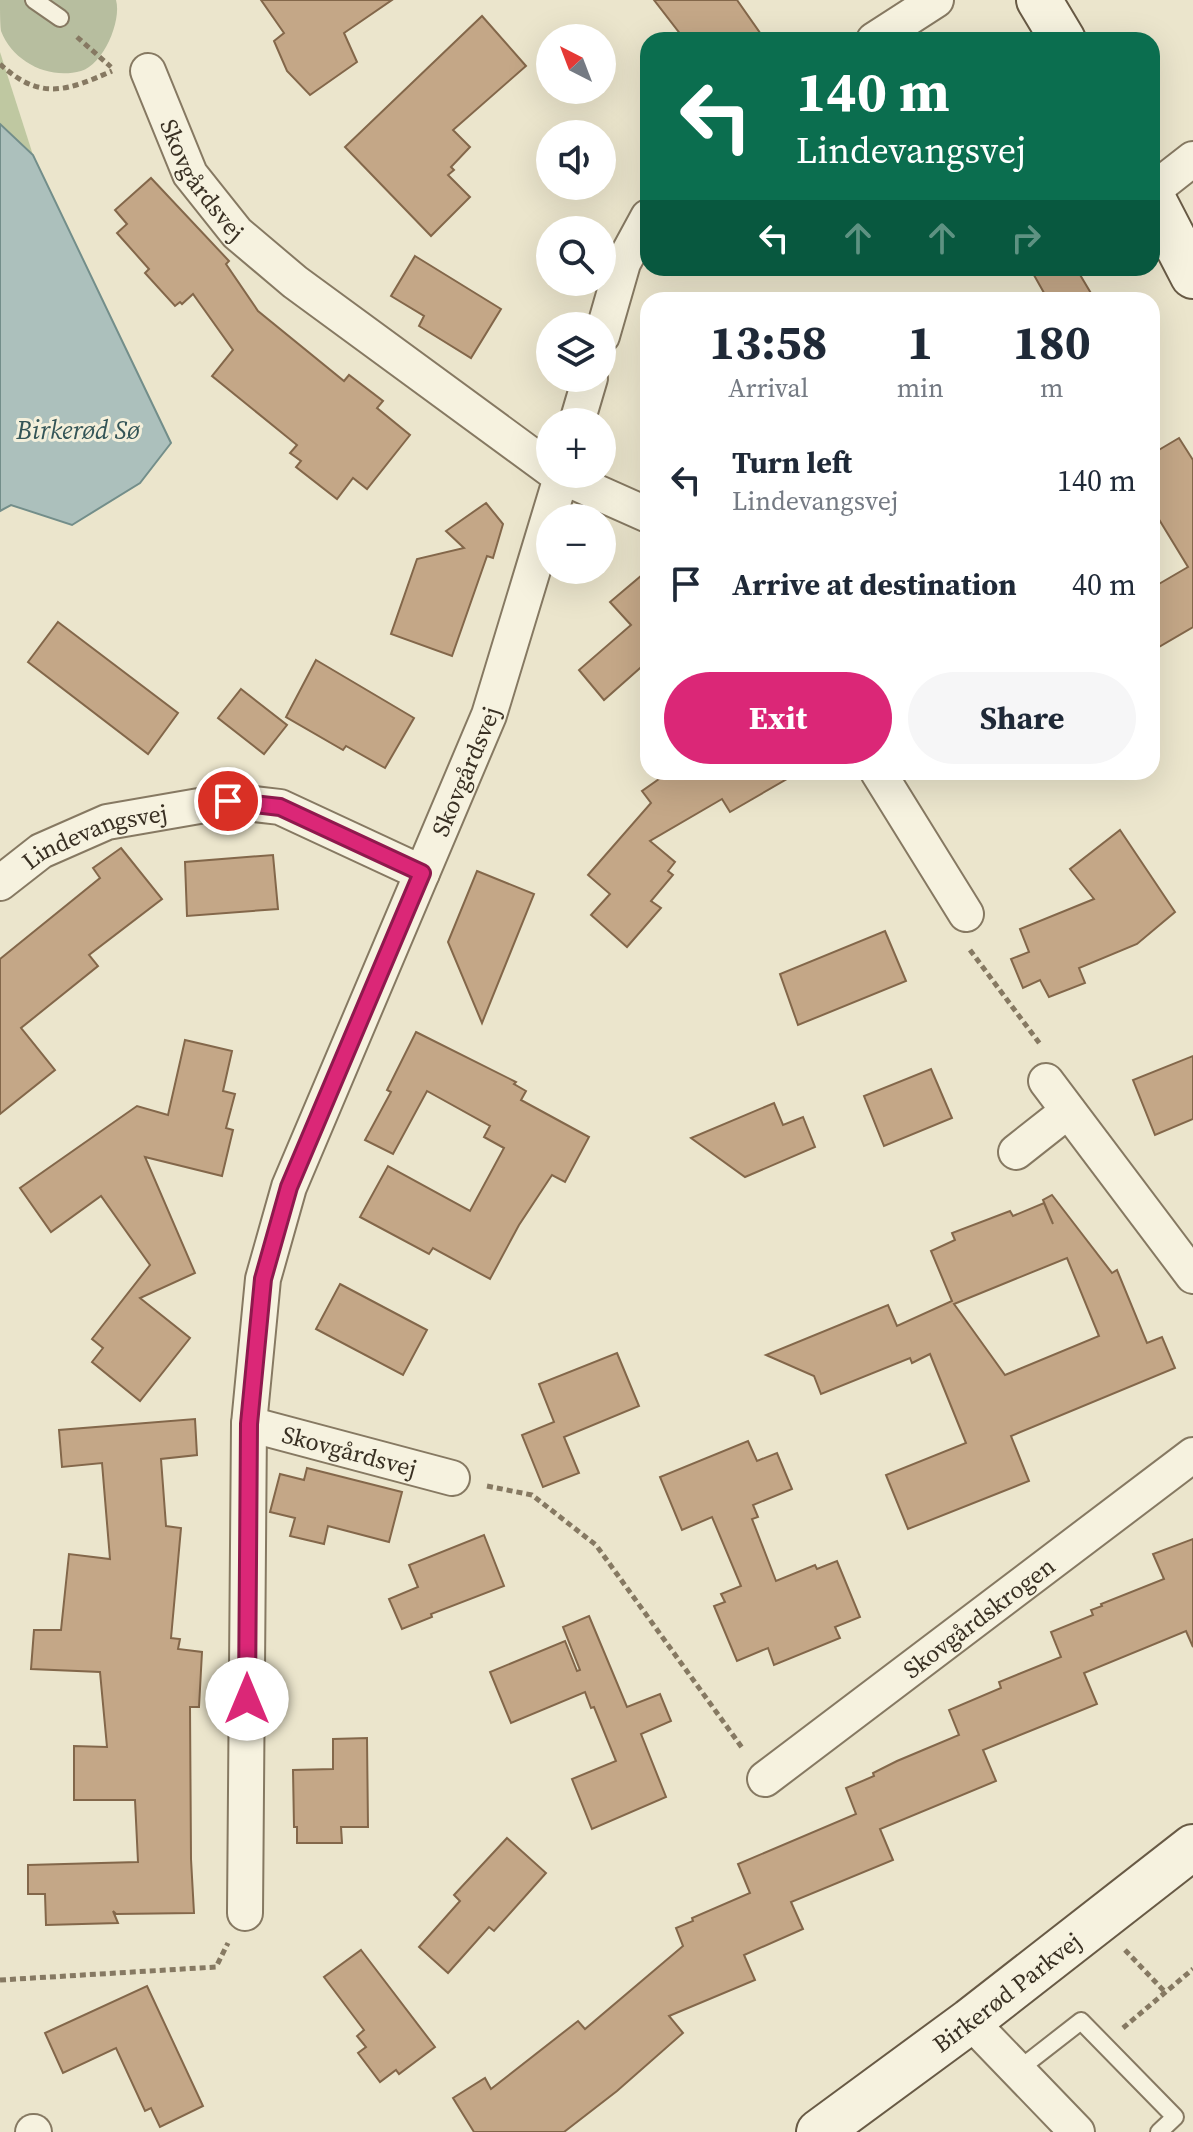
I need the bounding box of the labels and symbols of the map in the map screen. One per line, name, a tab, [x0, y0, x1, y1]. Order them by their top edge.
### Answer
north arrow	[536, 24, 616, 104]
street label: Skovgårdsvej	[153, 114, 251, 248]
water label: Birkerød Sø	[15, 412, 141, 448]
street label: Skovgårdsvej	[423, 702, 507, 841]
pin	[194, 767, 262, 835]
street label: Lindevangsvej	[15, 795, 170, 877]
street label: Skovgårdsvej	[279, 1417, 420, 1484]
street label: Skovgårdskrogen	[896, 1549, 1061, 1685]
position arrow	[205, 1657, 289, 1741]
street label: Birkerød Parkvej	[926, 1924, 1088, 2060]

